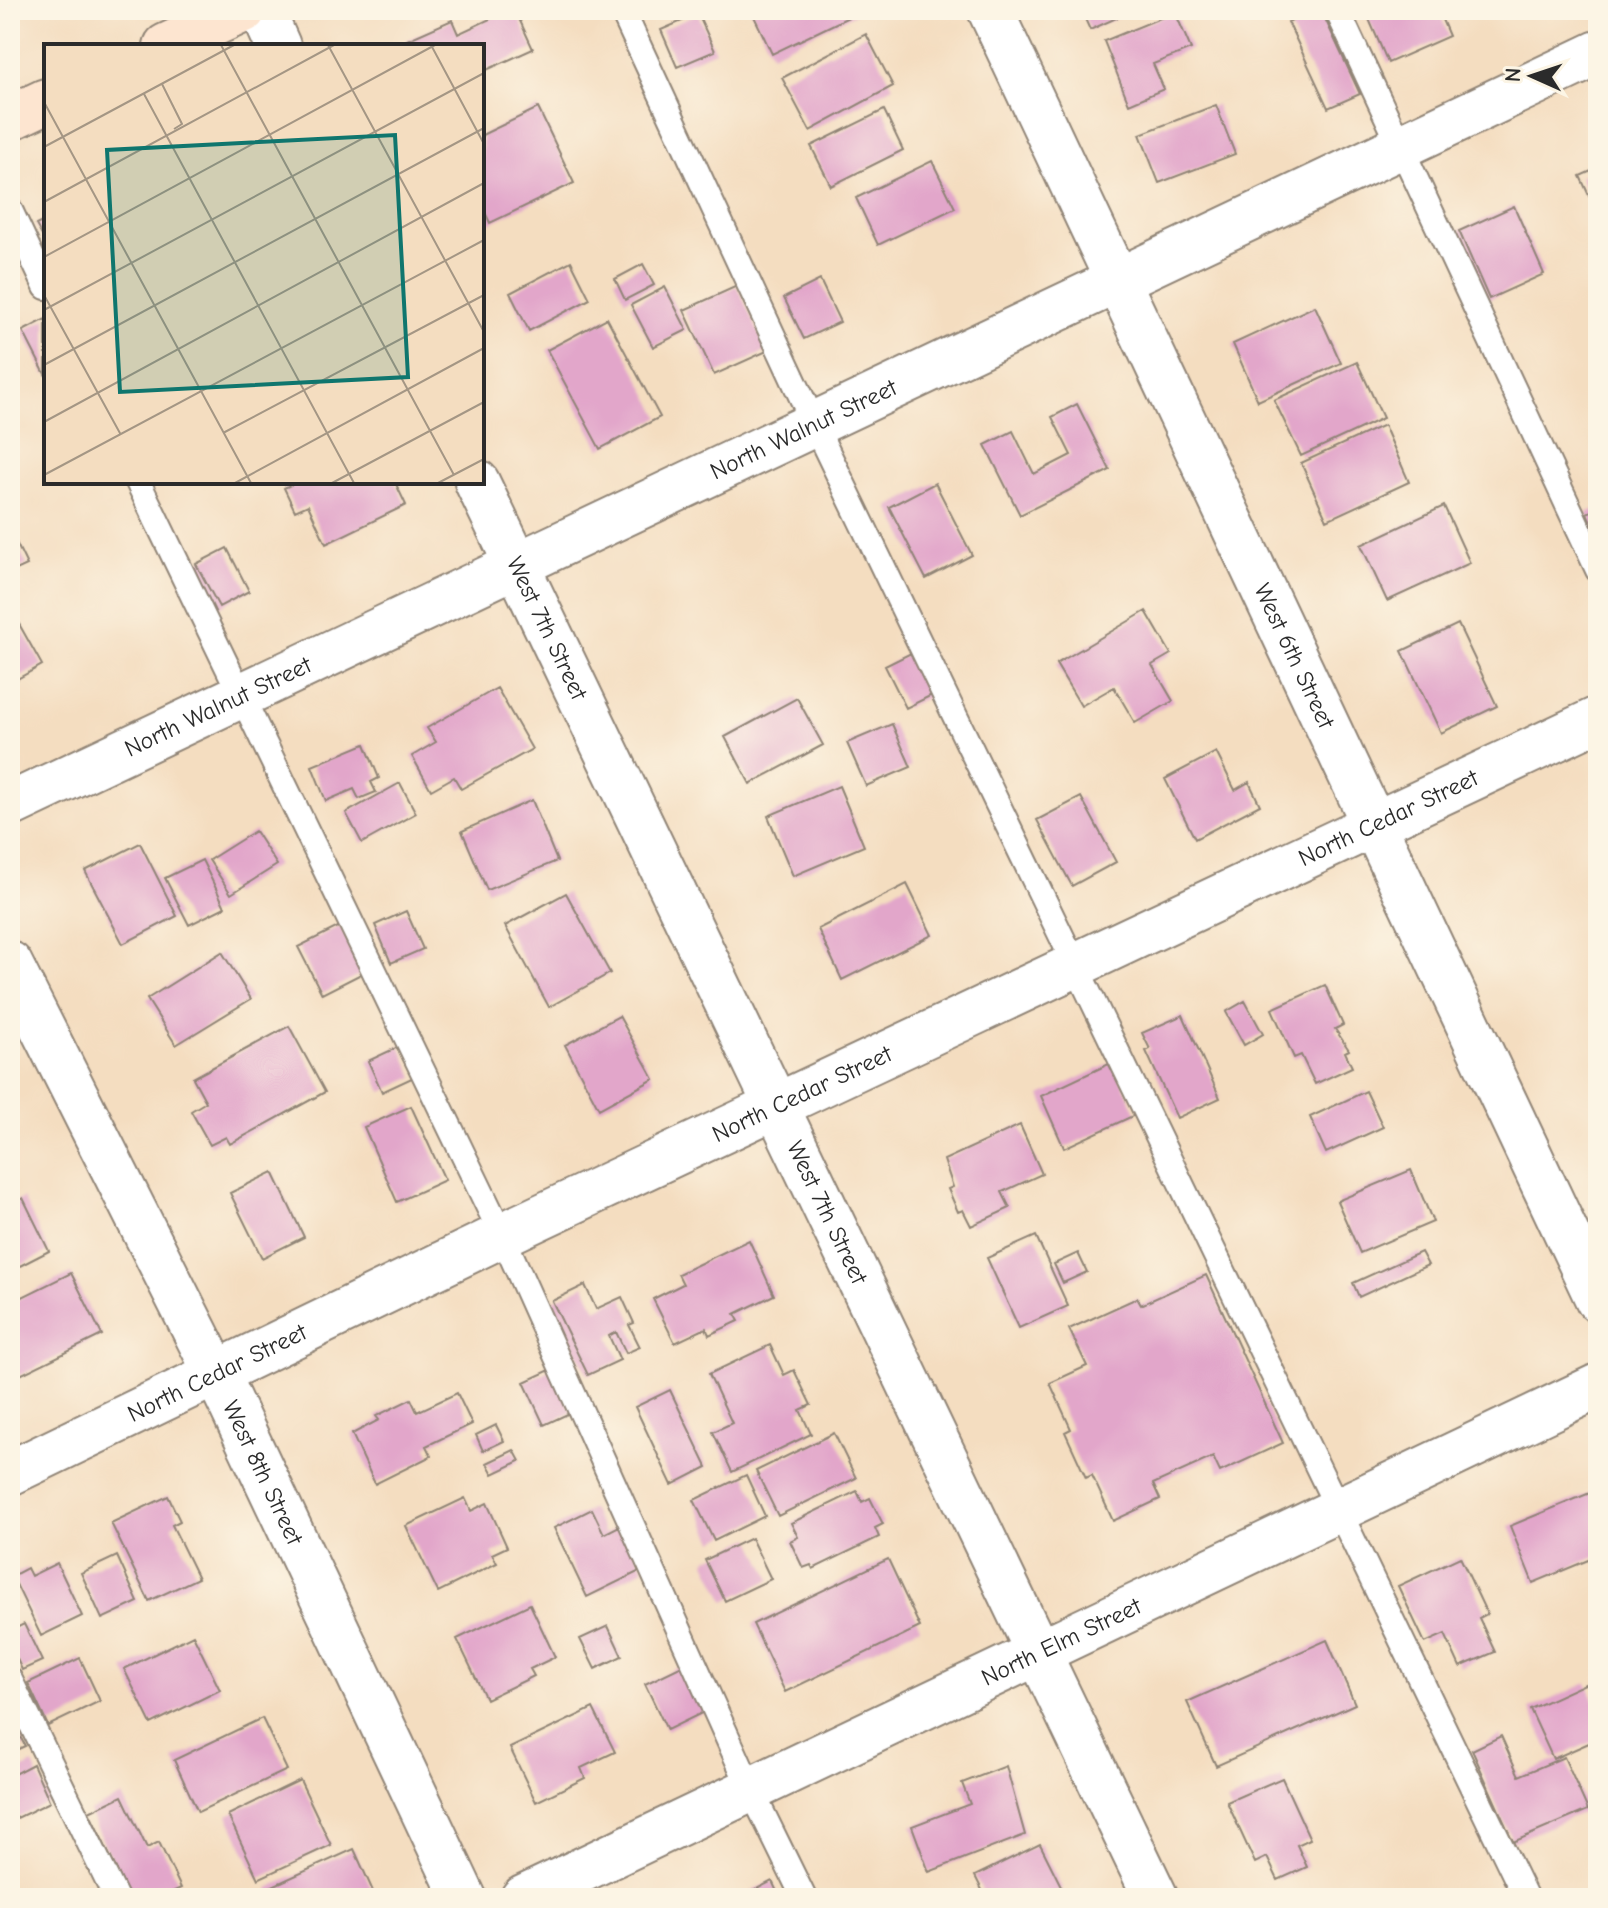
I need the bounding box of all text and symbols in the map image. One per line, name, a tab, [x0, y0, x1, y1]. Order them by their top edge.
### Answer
north arrow	[1492, 36, 1572, 116]
inset map	[44, 44, 484, 484]
text: N	[1500, 67, 1526, 83]
street label: North Walnut Street	[706, 373, 902, 485]
street label: West 7th Street	[501, 552, 594, 705]
street label: West 6th Street	[1248, 579, 1341, 734]
street label: North Walnut Street	[120, 650, 317, 763]
street label: North Cedar Street	[1294, 763, 1484, 872]
street label: North Cedar Street	[708, 1039, 897, 1148]
street label: West 7th Street	[781, 1136, 874, 1289]
street label: North Cedar Street	[123, 1317, 312, 1428]
street label: West 8th Street	[217, 1396, 310, 1550]
street label: North Elm Street	[977, 1591, 1146, 1692]

